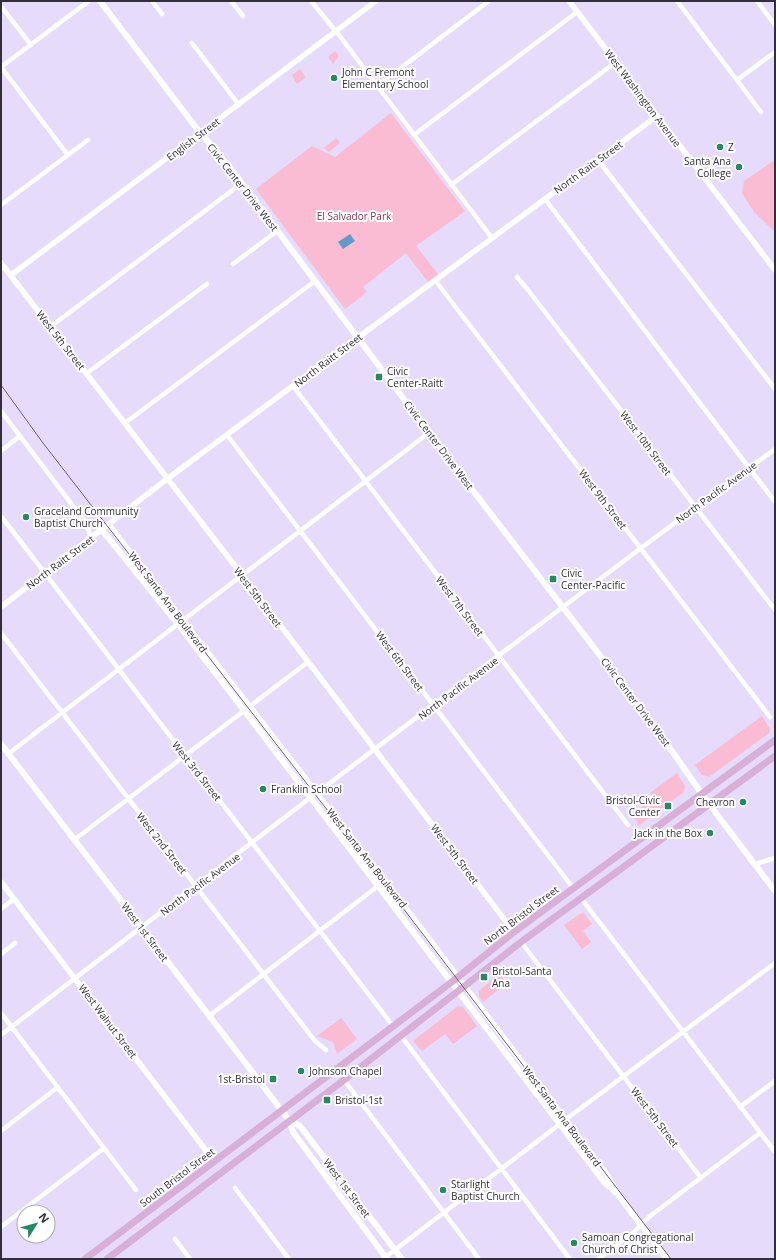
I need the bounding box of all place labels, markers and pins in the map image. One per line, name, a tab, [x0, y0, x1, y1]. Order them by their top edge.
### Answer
place label: John C Fremont Elementary School	[341, 65, 428, 91]
marker: John C Fremont Elementary School	[329, 73, 339, 83]
place label: Z	[728, 140, 734, 154]
marker: Z	[715, 142, 725, 152]
place label: Santa Ana College	[684, 154, 731, 180]
marker: Santa Ana College	[734, 162, 744, 172]
place label: Civic Center-Raitt	[387, 364, 443, 390]
marker: Civic Center-Raitt	[374, 372, 384, 382]
place label: Graceland Community Baptist Church	[34, 504, 139, 530]
marker: Graceland Community Baptist Church	[21, 512, 31, 522]
place label: Civic Center-Pacific	[561, 566, 625, 592]
marker: Civic Center-Pacific	[548, 574, 558, 584]
place label: Franklin School	[271, 782, 342, 796]
marker: Franklin School	[258, 784, 268, 794]
place label: Bristol-Civic Center	[606, 793, 660, 819]
place label: Chevron	[696, 795, 735, 809]
marker: Chevron	[738, 797, 748, 807]
marker: Bristol-Civic Center	[663, 801, 673, 811]
place label: Jack in the Box	[633, 826, 703, 840]
marker: Jack in the Box	[705, 828, 715, 838]
place label: Bristol-Santa Ana	[492, 964, 551, 990]
marker: Bristol-Santa Ana	[479, 972, 489, 982]
place label: Johnson Chapel	[308, 1064, 382, 1078]
marker: Johnson Chapel	[296, 1066, 306, 1076]
place label: 1st-Bristol	[218, 1072, 265, 1086]
marker: 1st-Bristol	[268, 1074, 278, 1084]
place label: Bristol-1st	[335, 1093, 383, 1107]
marker: Bristol-1st	[322, 1095, 332, 1105]
place label: Starlight Baptist Church	[451, 1177, 520, 1203]
marker: Starlight Baptist Church	[438, 1185, 448, 1195]
place label: Samoan Congregational Church of Christ	[582, 1230, 693, 1256]
marker: Samoan Congregational Church of Christ	[569, 1238, 579, 1248]

